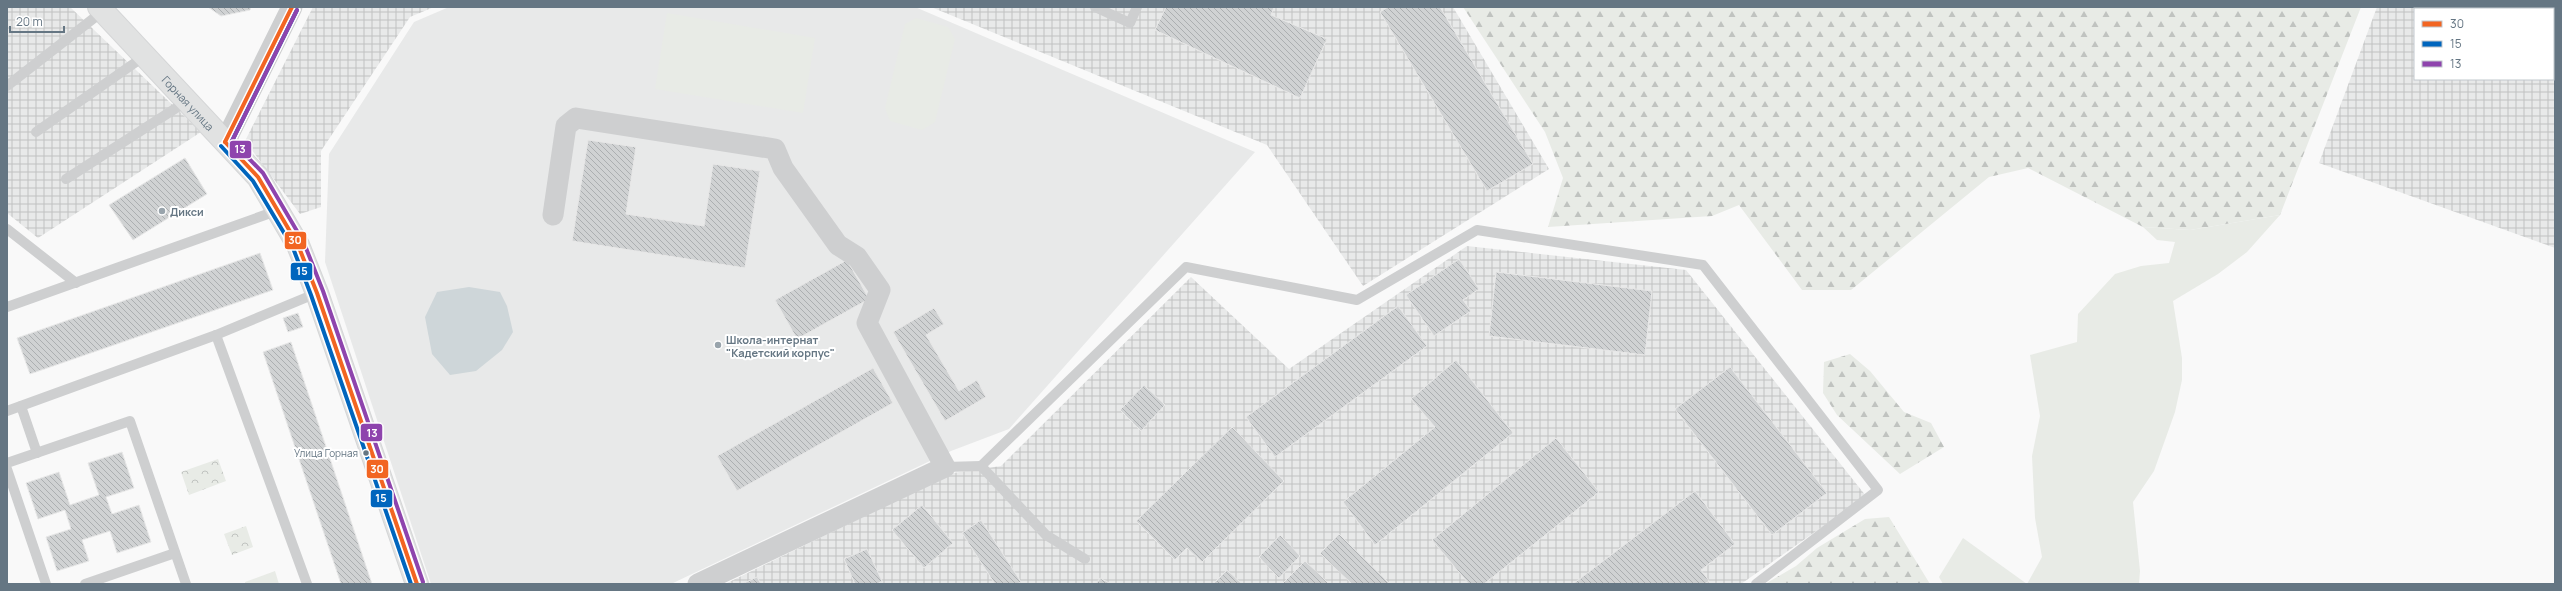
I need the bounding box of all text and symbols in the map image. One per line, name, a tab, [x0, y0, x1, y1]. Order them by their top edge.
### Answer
scale bar	[10, 8, 64, 34]
legend	[2414, 8, 2554, 80]
text: 20 m	[16, 13, 43, 30]
text: 30	[2450, 15, 2464, 32]
text: 15	[2450, 35, 2462, 52]
text: 13	[2450, 55, 2461, 72]
street label: Горная улица	[159, 72, 218, 133]
line badge: 13	[229, 140, 252, 159]
text: 13	[234, 141, 246, 156]
place label: Дикси	[170, 204, 204, 219]
marker: Дикси	[157, 206, 167, 216]
line badge: 30	[284, 231, 307, 250]
text: 30	[288, 232, 302, 247]
line badge: 15	[290, 262, 313, 281]
text: 15	[296, 263, 308, 278]
place label: Школа-интернат "Кадетский корпус"	[726, 332, 835, 360]
marker: Школа-интернат "Кадетский корпус"	[713, 340, 723, 350]
line badge: 13	[360, 423, 383, 442]
text: 13	[366, 425, 378, 440]
place label: Улица Горная	[294, 446, 358, 460]
marker: Улица Горная	[361, 448, 371, 458]
line badge: 30	[366, 459, 389, 479]
text: 30	[370, 461, 384, 476]
line badge: 15	[370, 489, 393, 508]
text: 15	[375, 490, 387, 505]

